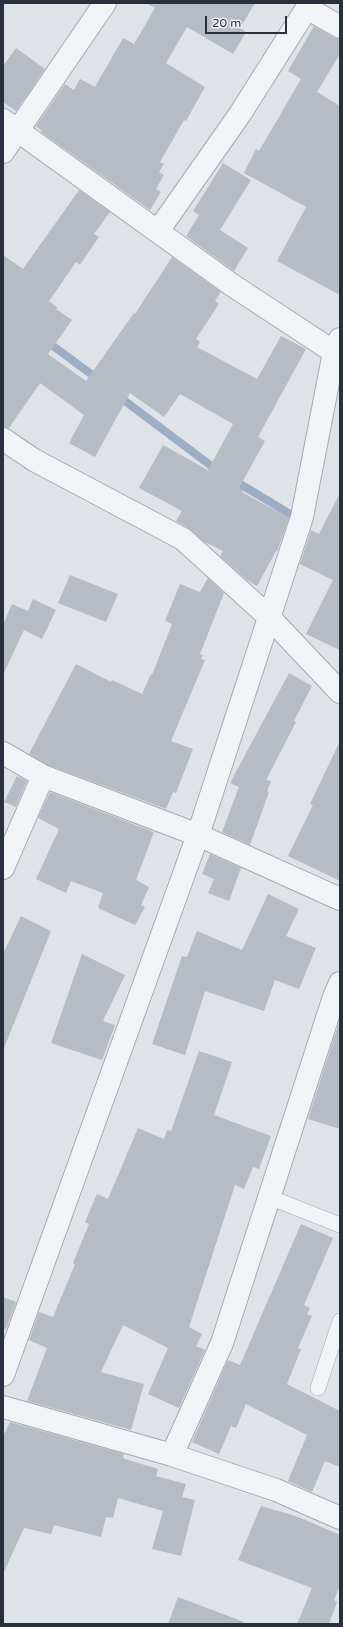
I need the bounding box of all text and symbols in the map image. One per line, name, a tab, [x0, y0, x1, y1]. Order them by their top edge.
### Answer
scale bar	[207, 8, 289, 34]
text: 20 m	[212, 16, 241, 30]

